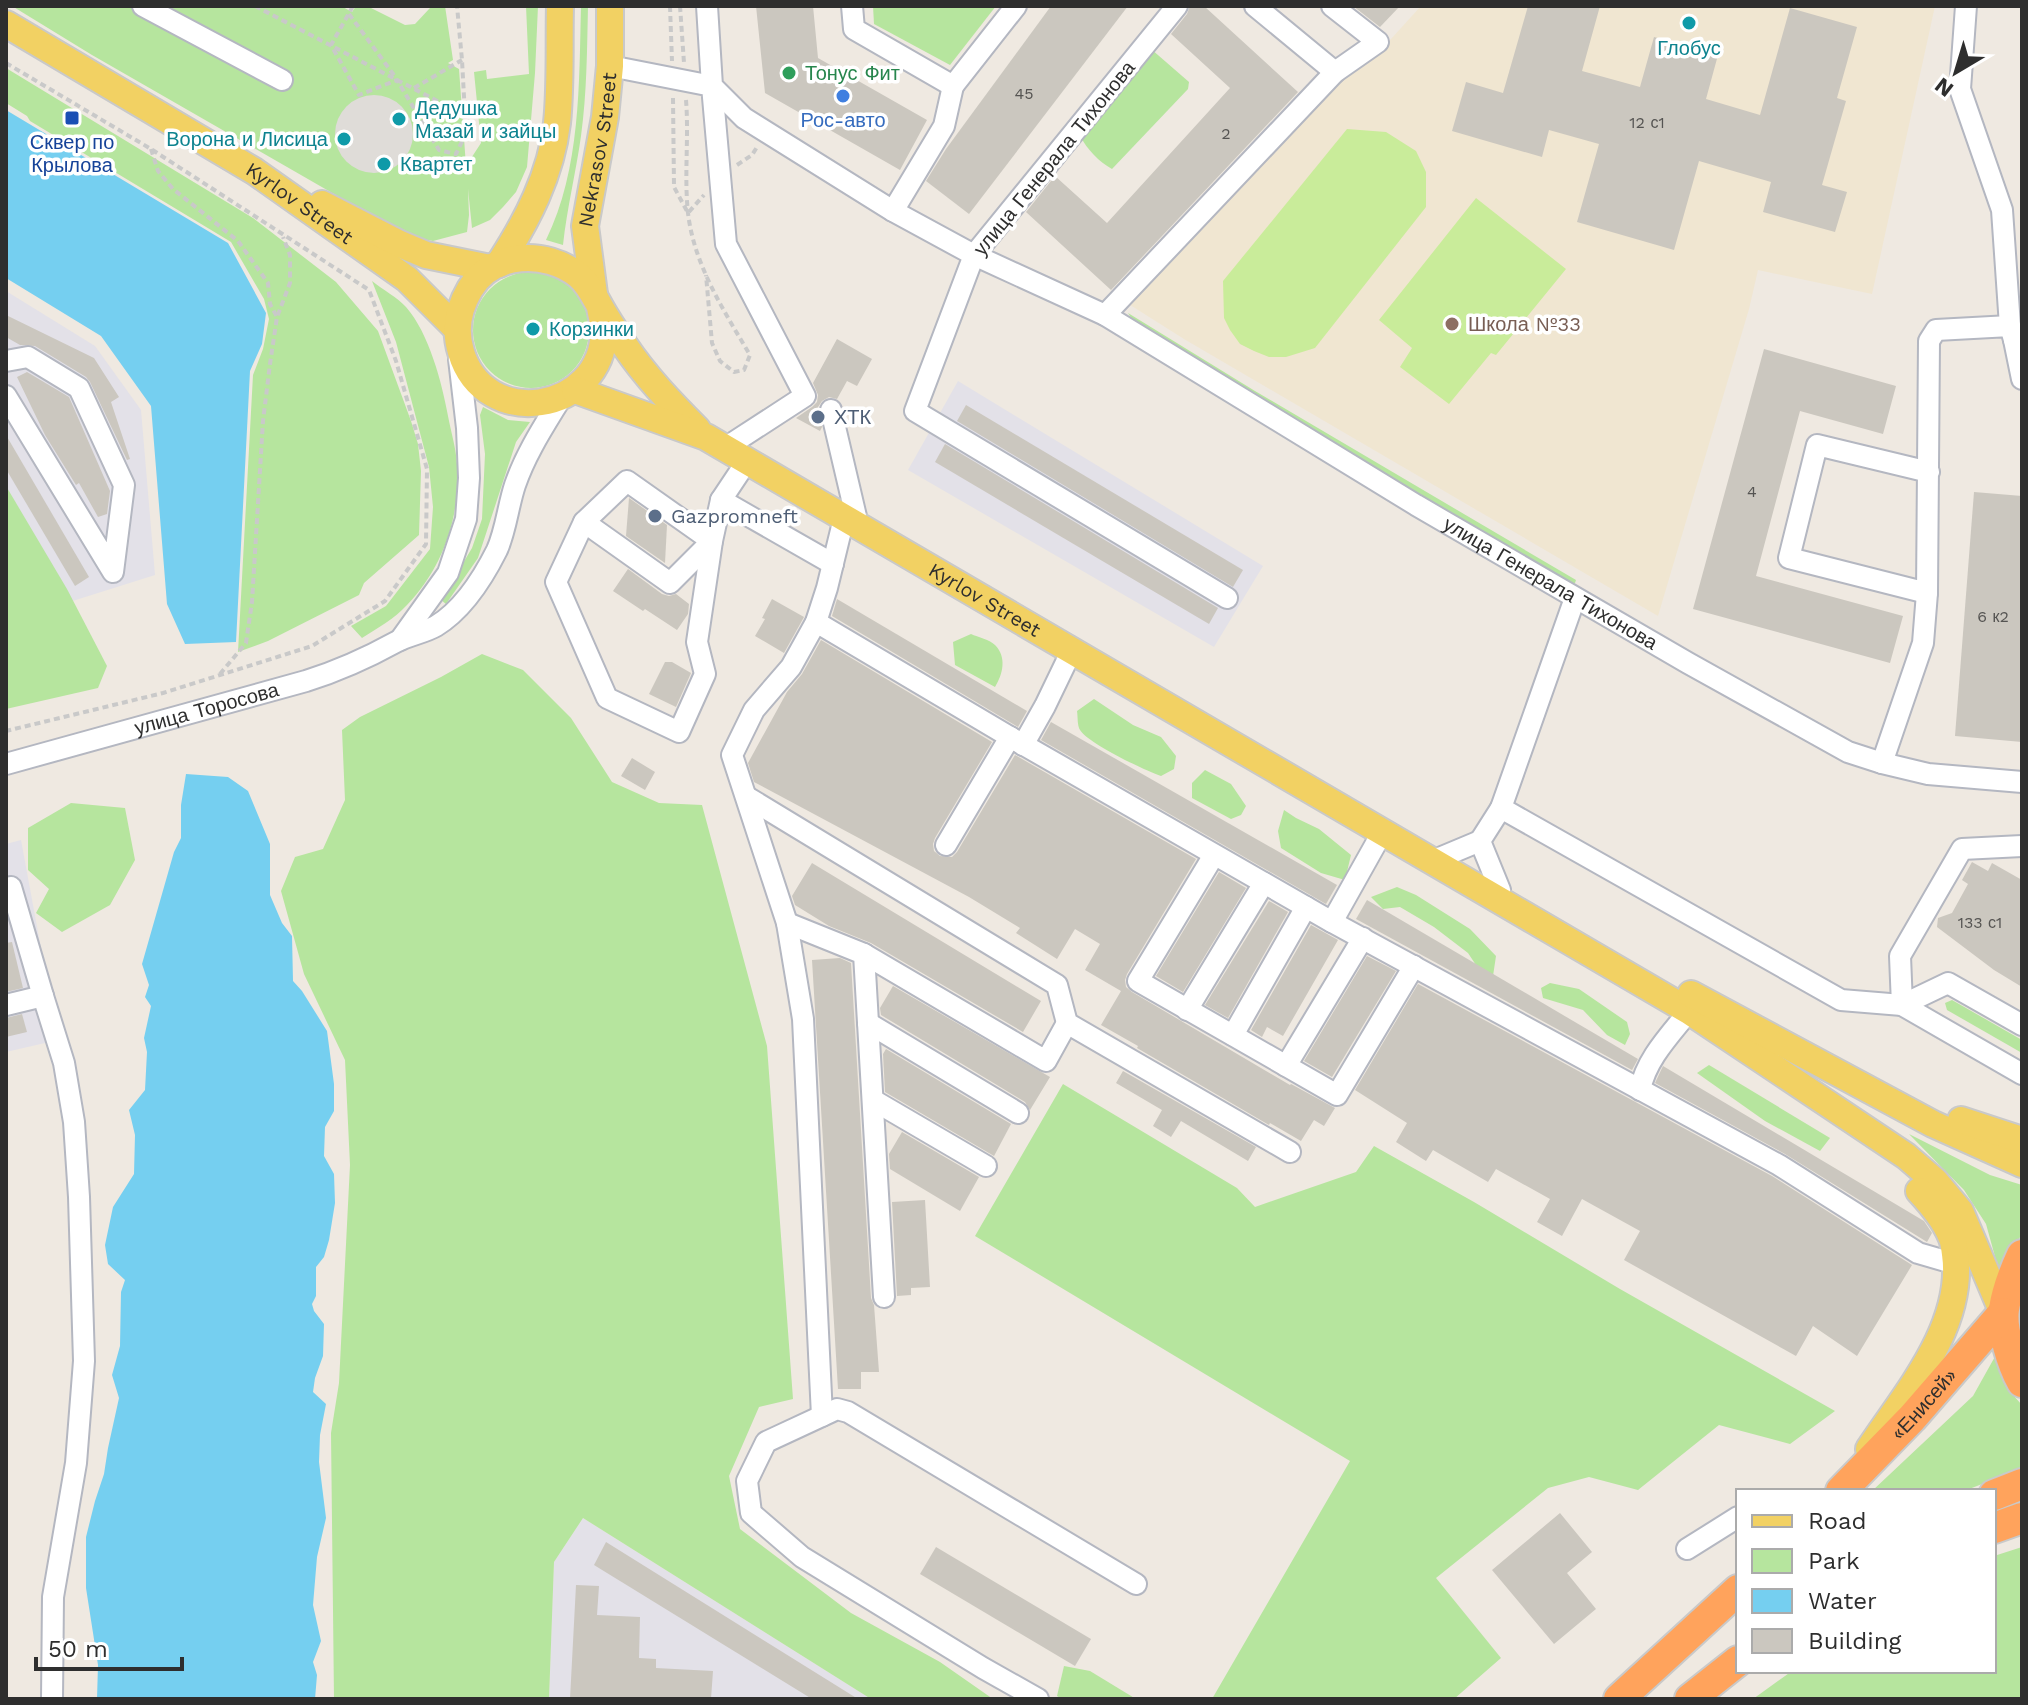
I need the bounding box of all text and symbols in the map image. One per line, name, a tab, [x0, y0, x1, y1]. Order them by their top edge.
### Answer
marker: Глобус	[1680, 14, 1698, 32]
north arrow	[1916, 32, 1996, 112]
place label: Глобус	[1657, 36, 1721, 60]
street label: улица Генерала Тихонова	[968, 55, 1141, 260]
place label: Тонус Фит	[805, 61, 900, 85]
marker: Тонус Фит	[780, 64, 798, 82]
street label: Nekrasov Street	[573, 71, 621, 229]
text: N	[1930, 72, 1958, 102]
house number: 45	[1014, 84, 1034, 103]
marker: Рос-авто	[834, 87, 852, 105]
place label: Дедушка Мазай и зайцы	[415, 96, 556, 143]
place label: Рос-авто	[800, 108, 886, 132]
marker: Сквер по Крылова	[63, 109, 81, 127]
marker: Дедушка Мазай и зайцы	[390, 110, 408, 128]
house number: 12 с1	[1629, 113, 1665, 132]
house number: 2	[1221, 124, 1231, 143]
place label: Ворона и Лисица	[166, 127, 329, 151]
place label: Сквер по Крылова	[30, 130, 114, 177]
marker: Ворона и Лисица	[335, 130, 353, 148]
place label: Квартет	[400, 152, 472, 176]
marker: Квартет	[375, 155, 393, 173]
street label: Kyrlov Street	[242, 157, 358, 250]
place label: Школа №33	[1468, 312, 1581, 336]
marker: Школа №33	[1443, 315, 1461, 333]
place label: Корзинки	[549, 317, 634, 341]
marker: Корзинки	[524, 320, 542, 338]
place label: ХТК	[834, 405, 872, 429]
marker: ХТК	[809, 408, 827, 426]
house number: 4	[1747, 482, 1757, 501]
place label: Gazpromneft	[671, 504, 799, 528]
marker: Gazpromneft	[646, 507, 664, 525]
street label: улица Генерала Тихонова	[1439, 512, 1663, 655]
street label: Kyrlov Street	[924, 558, 1046, 642]
house number: 6 к2	[1977, 607, 2009, 626]
street label: улица Торосова	[132, 677, 282, 740]
house number: 133 с1	[1958, 913, 2002, 932]
street label: «Енисей»	[1886, 1363, 1962, 1445]
legend	[1736, 1489, 1996, 1673]
text: Road	[1808, 1507, 1867, 1535]
text: Park	[1808, 1547, 1860, 1575]
text: Water	[1808, 1587, 1877, 1615]
scale bar	[36, 1621, 182, 1671]
text: Building	[1808, 1627, 1901, 1655]
text: 50 m	[48, 1635, 108, 1663]

